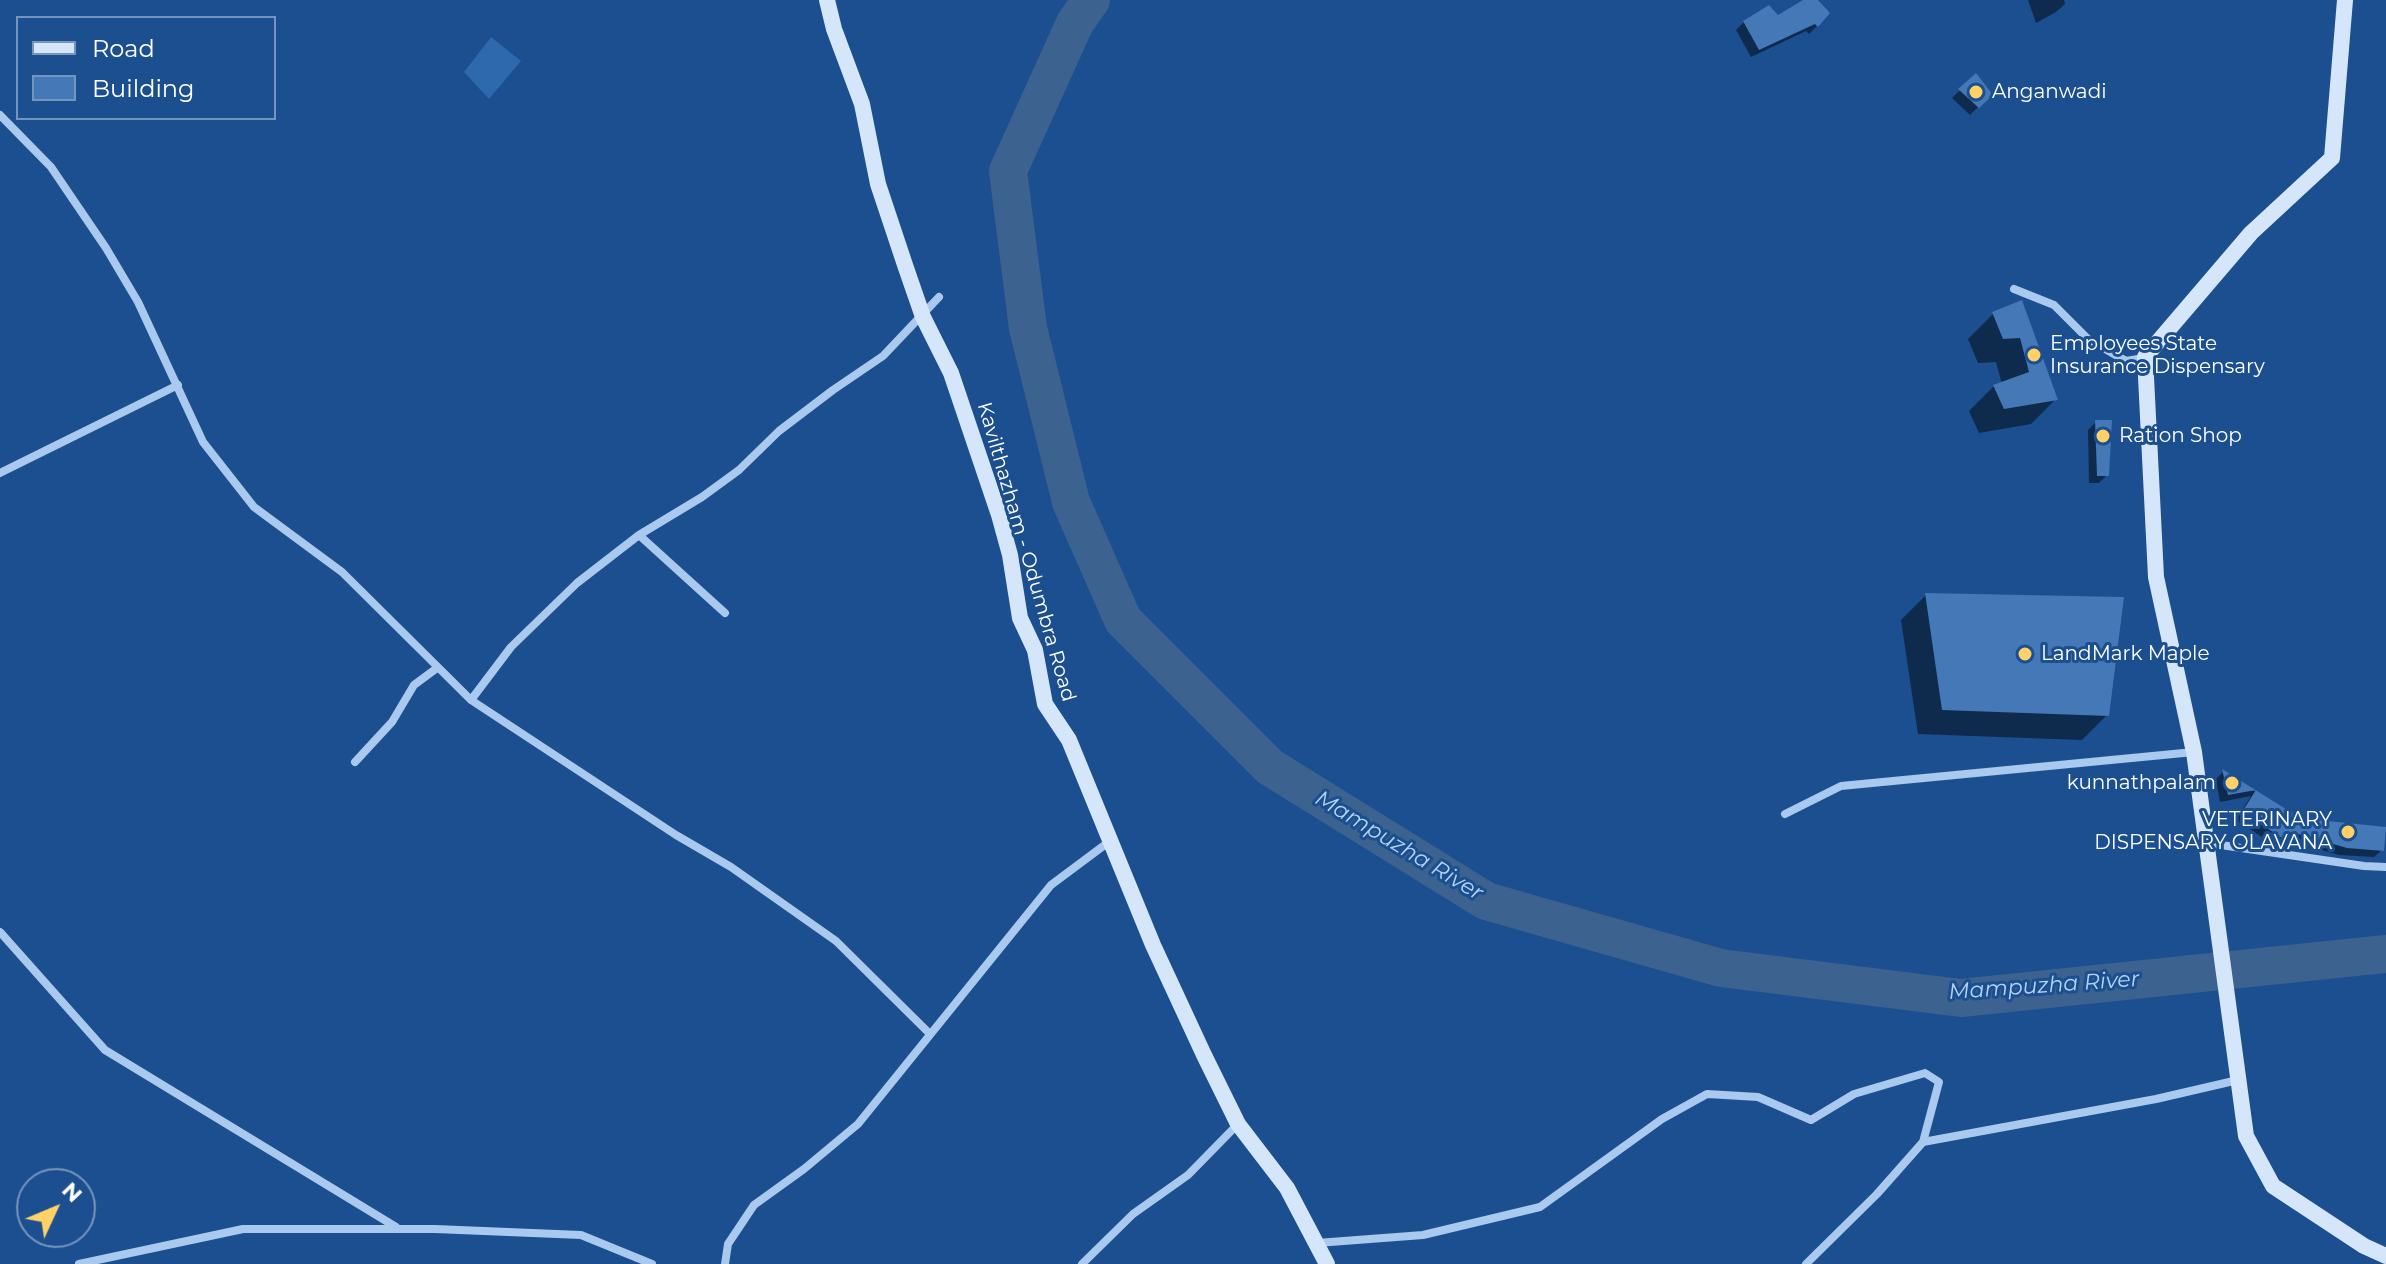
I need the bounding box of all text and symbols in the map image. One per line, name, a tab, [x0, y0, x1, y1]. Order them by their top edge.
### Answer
legend	[16, 16, 276, 120]
text: Road	[92, 34, 155, 63]
text: Building	[92, 74, 195, 103]
place label: Anganwadi	[1992, 80, 2107, 104]
marker: Anganwadi	[1967, 83, 1985, 101]
place label: Employees State Insurance Dispensary	[2050, 332, 2265, 379]
marker: Employees State Insurance Dispensary	[2025, 346, 2043, 364]
street label: Kavilthazham - Odumbra Road	[972, 400, 1080, 704]
place label: Ration Shop	[2119, 424, 2242, 448]
marker: Ration Shop	[2094, 427, 2112, 445]
place label: LandMark Maple	[2041, 642, 2210, 666]
marker: LandMark Maple	[2016, 645, 2034, 663]
place label: kunnathpalam	[2067, 771, 2216, 795]
marker: kunnathpalam	[2223, 774, 2241, 792]
water label: Mampuzha River	[1310, 785, 1488, 907]
place label: VETERINARY DISPENSARY OLAVANA	[2094, 808, 2332, 855]
marker: VETERINARY DISPENSARY OLAVANA	[2339, 823, 2357, 841]
water label: Mampuzha River	[1948, 966, 2140, 1006]
north arrow	[16, 1168, 96, 1248]
text: N	[56, 1177, 88, 1208]

